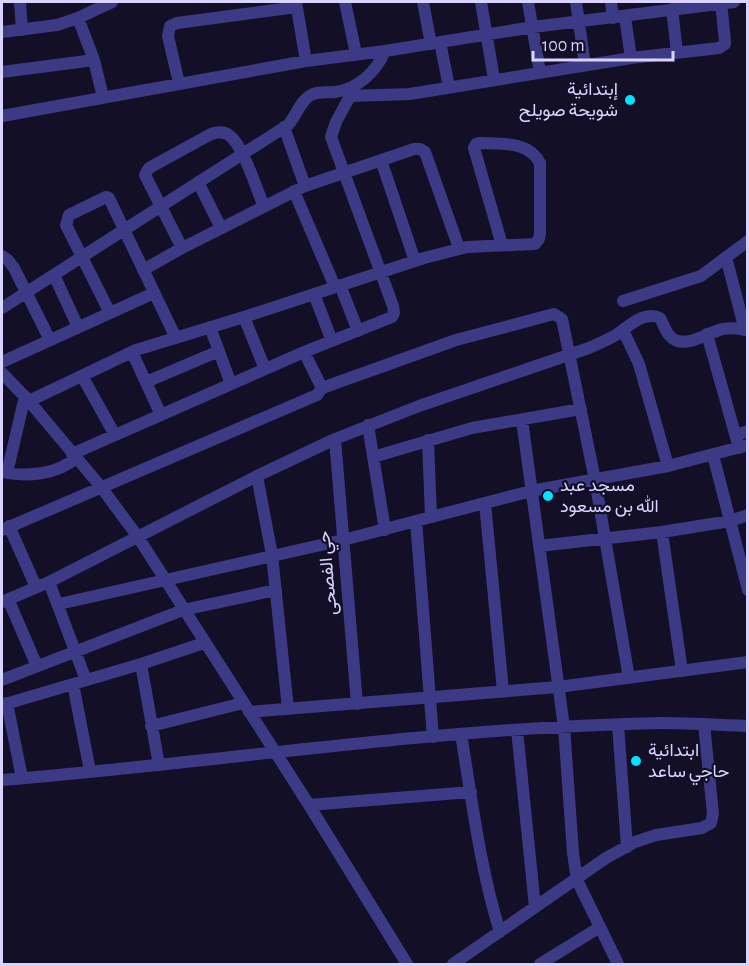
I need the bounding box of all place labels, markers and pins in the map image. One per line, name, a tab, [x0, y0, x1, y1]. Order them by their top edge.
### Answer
place label: إبتدائية شويحة صويلح	[519, 81, 618, 122]
marker: إبتدائية شويحة صويلح	[623, 93, 637, 107]
place label: مسجد عبد الله بن مسعود	[560, 477, 659, 517]
marker: مسجد عبد الله بن مسعود	[541, 489, 555, 503]
place label: ابتدائية حاجي ساعد	[648, 742, 729, 786]
marker: ابتدائية حاجي ساعد	[629, 754, 643, 768]

